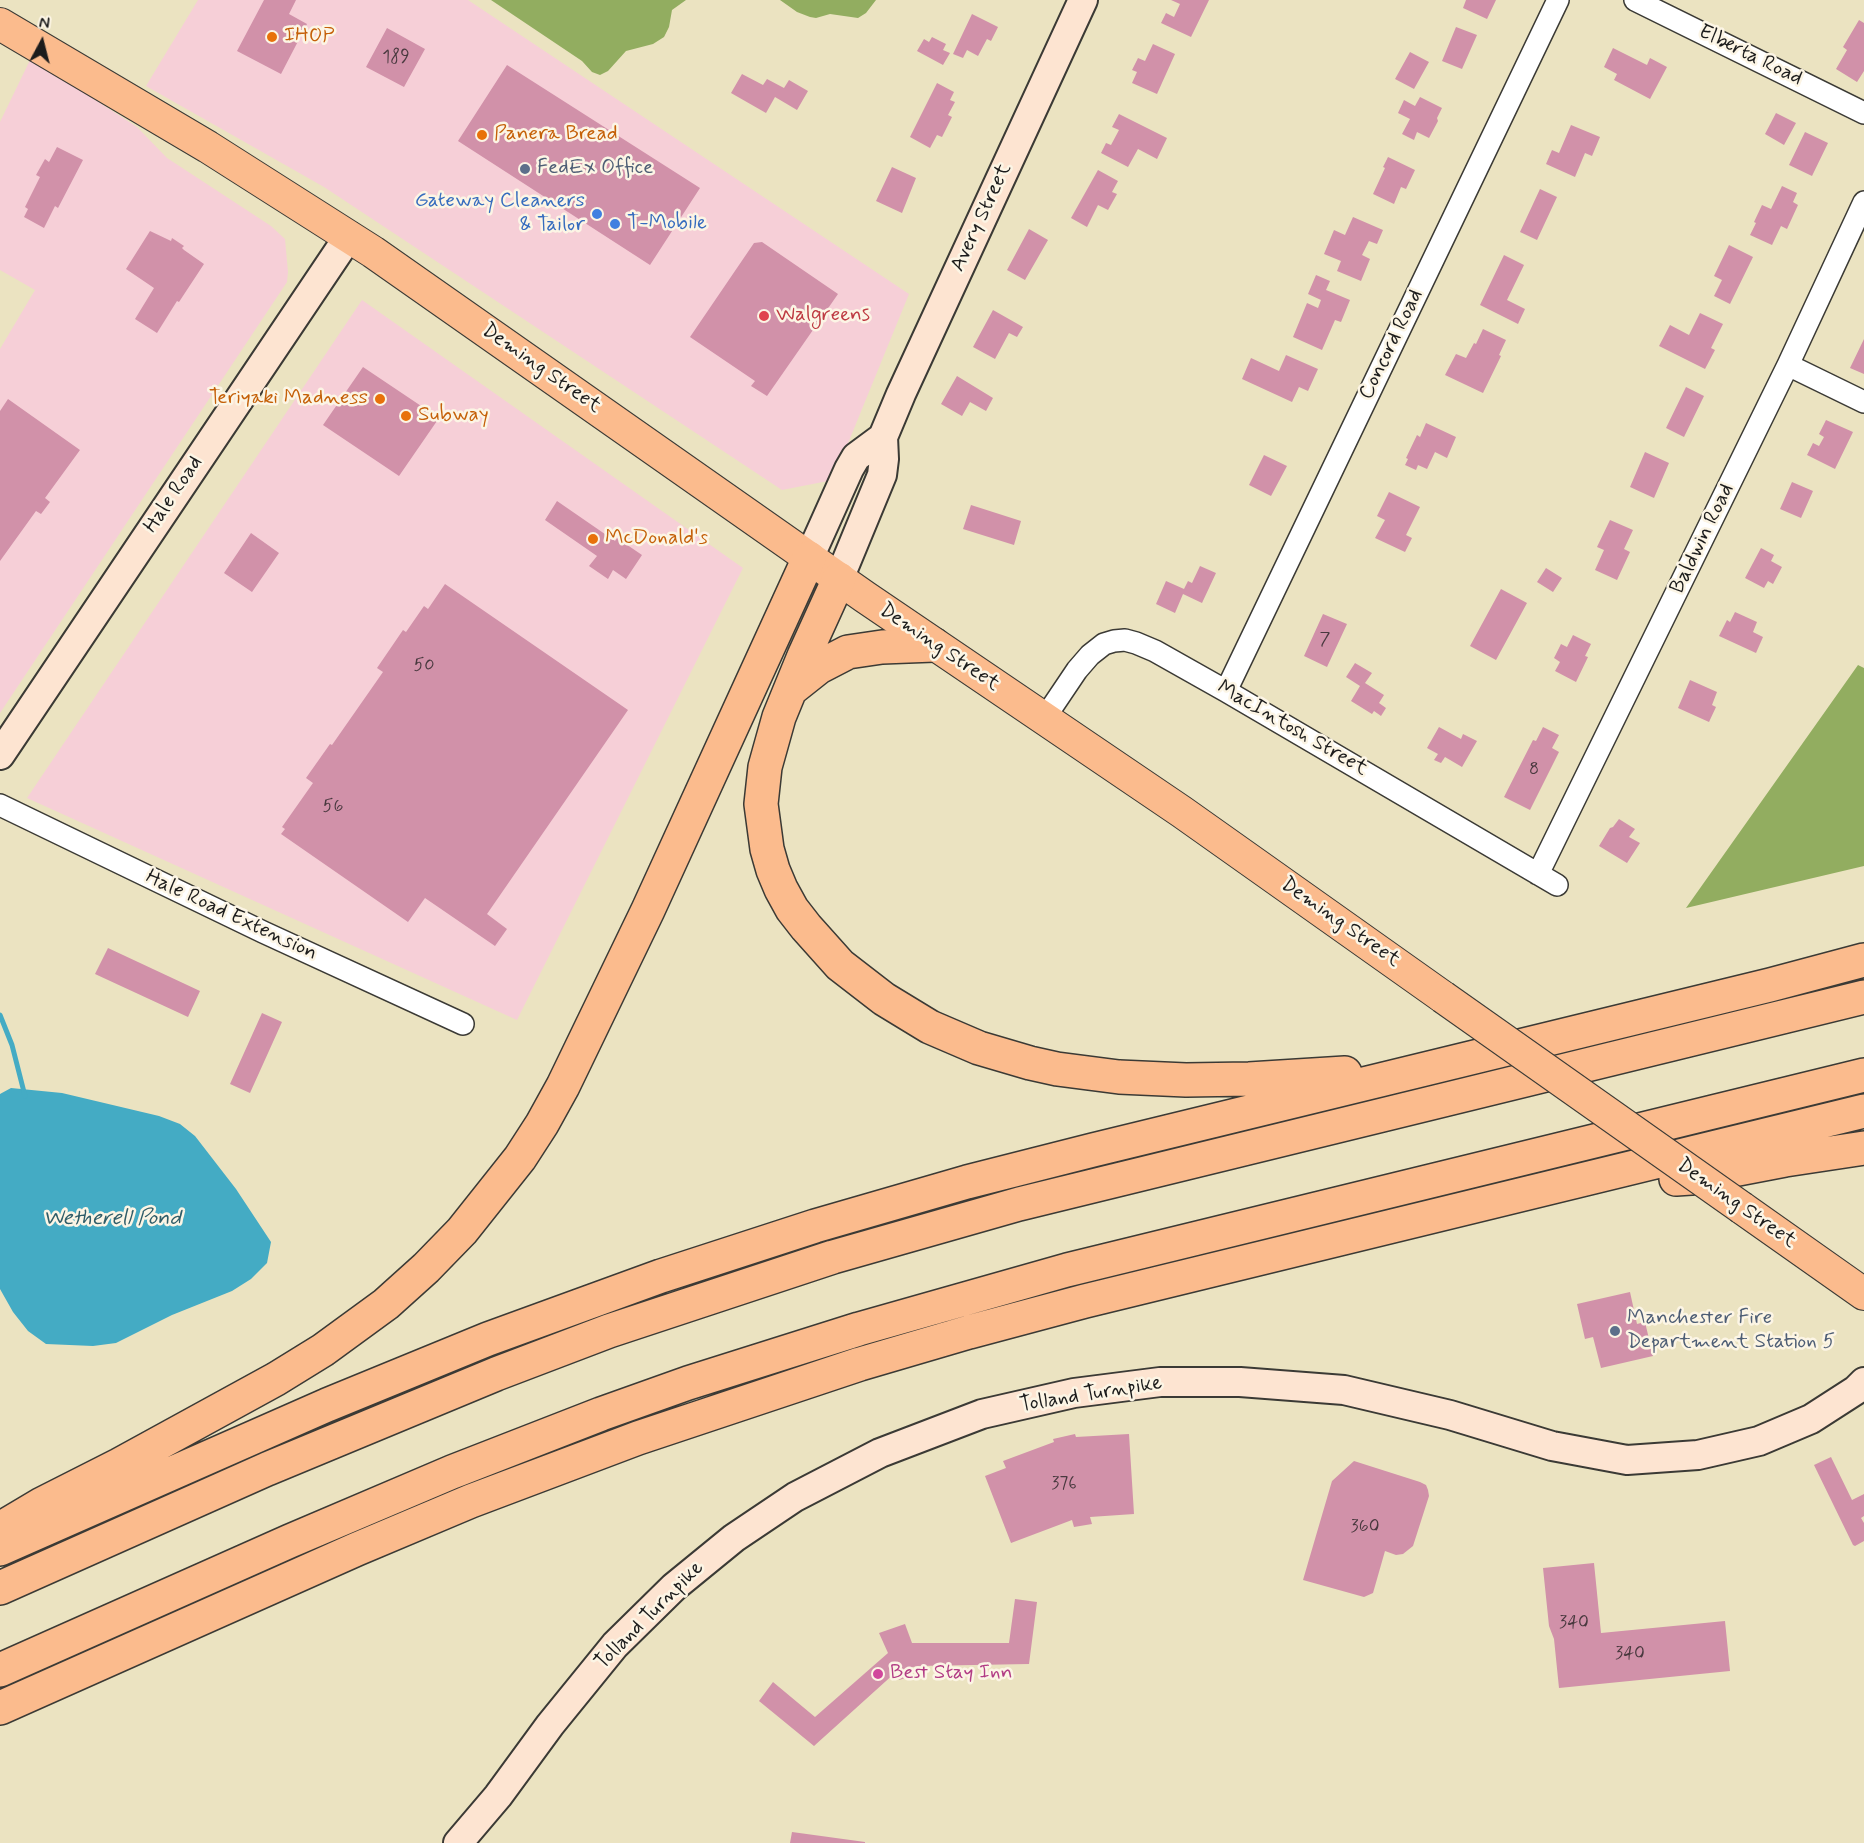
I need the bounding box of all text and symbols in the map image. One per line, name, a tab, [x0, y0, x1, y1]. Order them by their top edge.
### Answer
north arrow	[12, 12, 72, 72]
text: N	[38, 13, 51, 35]
street label: Elberta Road	[1694, 20, 1806, 92]
place label: IHOP	[284, 24, 335, 50]
marker: IHOP	[265, 30, 279, 44]
house number: 189	[382, 47, 410, 69]
place label: Panera Bread	[494, 122, 618, 148]
marker: Panera Bread	[475, 128, 489, 142]
place label: FedEx Office	[537, 156, 653, 182]
street label: Avery Street	[946, 160, 1018, 276]
marker: FedEx Office	[518, 162, 532, 176]
place label: Gateway Cleaners & Tailor	[415, 189, 585, 239]
marker: Gateway Cleaners & Tailor	[590, 207, 604, 221]
place label: T-Mobile	[627, 211, 707, 237]
marker: T-Mobile	[608, 217, 622, 231]
street label: Concord Road	[1355, 286, 1429, 404]
place label: Walgreens	[776, 303, 870, 329]
marker: Walgreens	[757, 309, 771, 323]
street label: Deming Street	[476, 319, 606, 419]
place label: Teriyaki Madness	[209, 386, 368, 412]
marker: Teriyaki Madness	[373, 392, 387, 406]
place label: Subway	[418, 403, 489, 429]
marker: Subway	[399, 409, 413, 423]
street label: Hale Road	[139, 452, 209, 538]
street label: Baldwin Road	[1666, 480, 1740, 598]
place label: McDonald's	[605, 526, 708, 552]
marker: McDonald's	[586, 532, 600, 546]
street label: Deming Street	[874, 598, 1004, 698]
house number: 7	[1320, 629, 1330, 651]
house number: 50	[413, 655, 435, 677]
street label: MacIntosh Street	[1212, 676, 1372, 782]
house number: 8	[1529, 759, 1539, 781]
house number: 56	[323, 796, 343, 818]
street label: Hale Road Extension	[141, 865, 321, 967]
street label: Deming Street	[1275, 873, 1405, 973]
street label: Deming Street	[1671, 1154, 1801, 1254]
water label: Wetherell Pond	[43, 1206, 181, 1232]
place label: Manchester Fire Department Station 5	[1627, 1306, 1835, 1356]
marker: Manchester Fire Department Station 5	[1608, 1324, 1622, 1338]
street label: Tolland Turnpike	[1018, 1371, 1164, 1419]
house number: 376	[1051, 1473, 1077, 1495]
house number: 360	[1351, 1516, 1379, 1538]
street label: Tolland Turnpike	[590, 1556, 710, 1676]
house number: 340	[1559, 1612, 1589, 1634]
house number: 340	[1615, 1643, 1645, 1665]
place label: Best Stay Inn	[890, 1661, 1013, 1687]
marker: Best Stay Inn	[871, 1667, 885, 1681]

